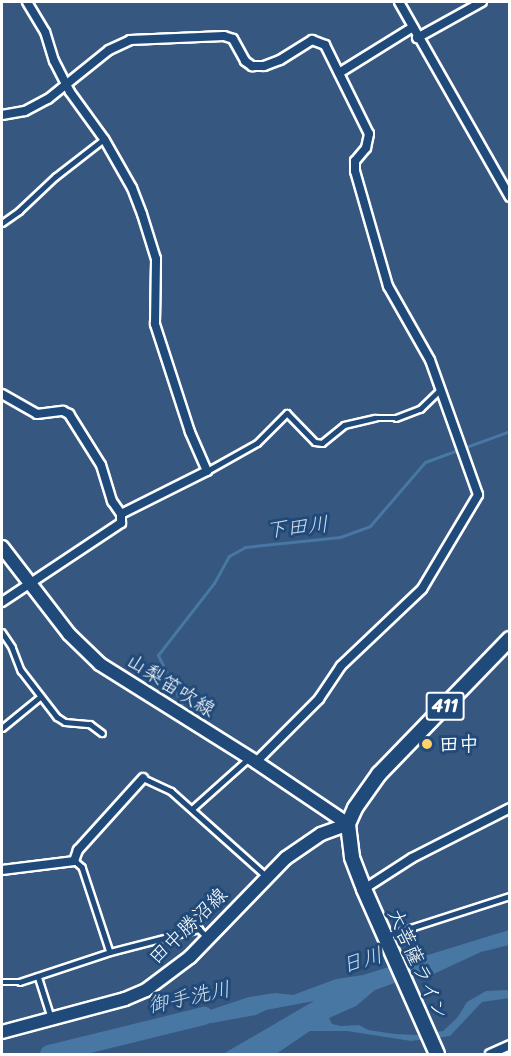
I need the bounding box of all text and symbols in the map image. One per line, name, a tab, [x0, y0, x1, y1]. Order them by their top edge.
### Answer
water label: 下田川	[264, 511, 330, 543]
street label: 山梨笛吹線	[122, 648, 220, 722]
road number: 411	[426, 691, 464, 721]
place label: 田中	[439, 732, 479, 756]
marker: 田中	[420, 737, 434, 751]
street label: 田中勝沼線	[144, 883, 232, 969]
street label: 大菩薩ライン	[383, 904, 453, 1024]
water label: 日川	[338, 942, 386, 978]
water label: 御手洗川	[145, 976, 233, 1018]

